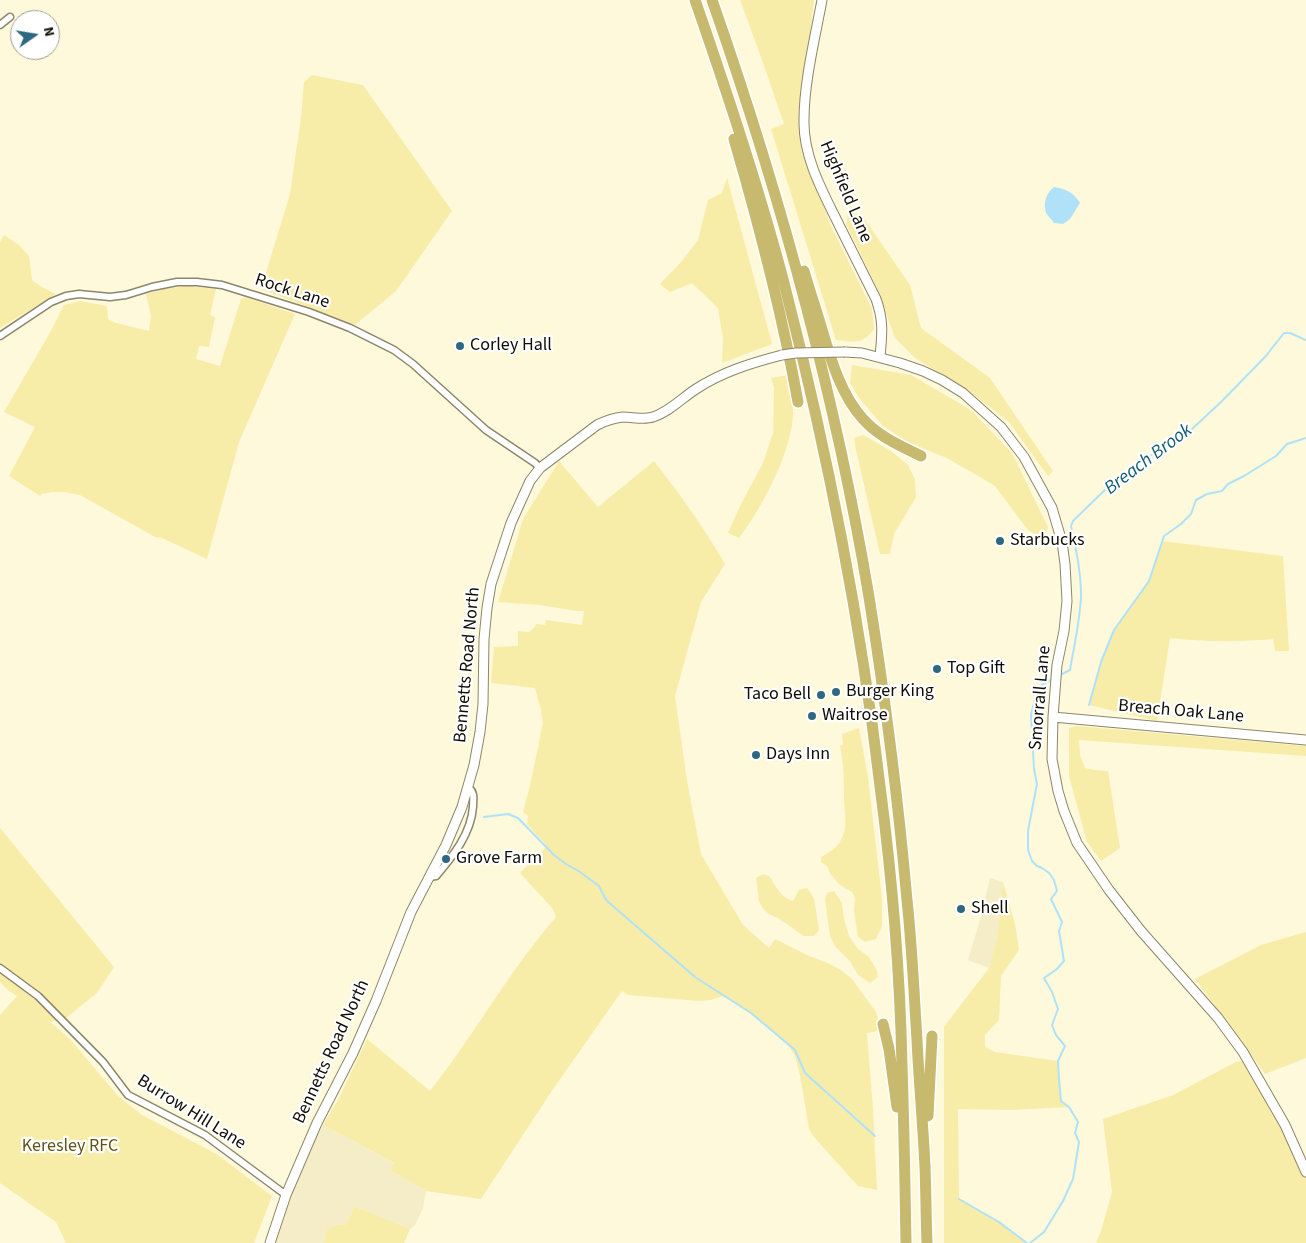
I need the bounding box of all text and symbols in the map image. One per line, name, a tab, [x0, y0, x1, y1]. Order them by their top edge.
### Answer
north arrow	[10, 10, 60, 60]
text: N	[38, 25, 59, 39]
street label: Highfield Lane	[814, 138, 876, 246]
street label: Rock Lane	[252, 270, 332, 314]
place label: Corley Hall	[470, 335, 552, 357]
marker: Corley Hall	[454, 340, 466, 352]
water label: Breach Brook	[1101, 420, 1197, 500]
place label: Starbucks	[1010, 530, 1085, 552]
marker: Starbucks	[994, 535, 1006, 547]
street label: Bennetts Road North	[450, 586, 486, 744]
street label: Smorrall Lane	[1026, 645, 1056, 751]
place label: Top Gift	[947, 658, 1005, 680]
marker: Top Gift	[931, 663, 943, 675]
place label: Burger King	[846, 681, 934, 703]
place label: Taco Bell	[744, 684, 811, 706]
marker: Burger King	[830, 686, 842, 698]
marker: Taco Bell	[815, 689, 827, 701]
street label: Breach Oak Lane	[1117, 696, 1245, 728]
place label: Waitrose	[822, 705, 888, 727]
marker: Waitrose	[806, 710, 818, 722]
place label: Days Inn	[766, 744, 830, 766]
marker: Days Inn	[750, 749, 762, 761]
place label: Grove Farm	[456, 848, 542, 870]
marker: Grove Farm	[440, 853, 452, 865]
place label: Shell	[971, 898, 1009, 920]
marker: Shell	[955, 903, 967, 915]
street label: Bennetts Road North	[289, 977, 375, 1127]
street label: Burrow Hill Lane	[133, 1071, 249, 1155]
park label: Keresley RFC	[22, 1136, 118, 1158]

